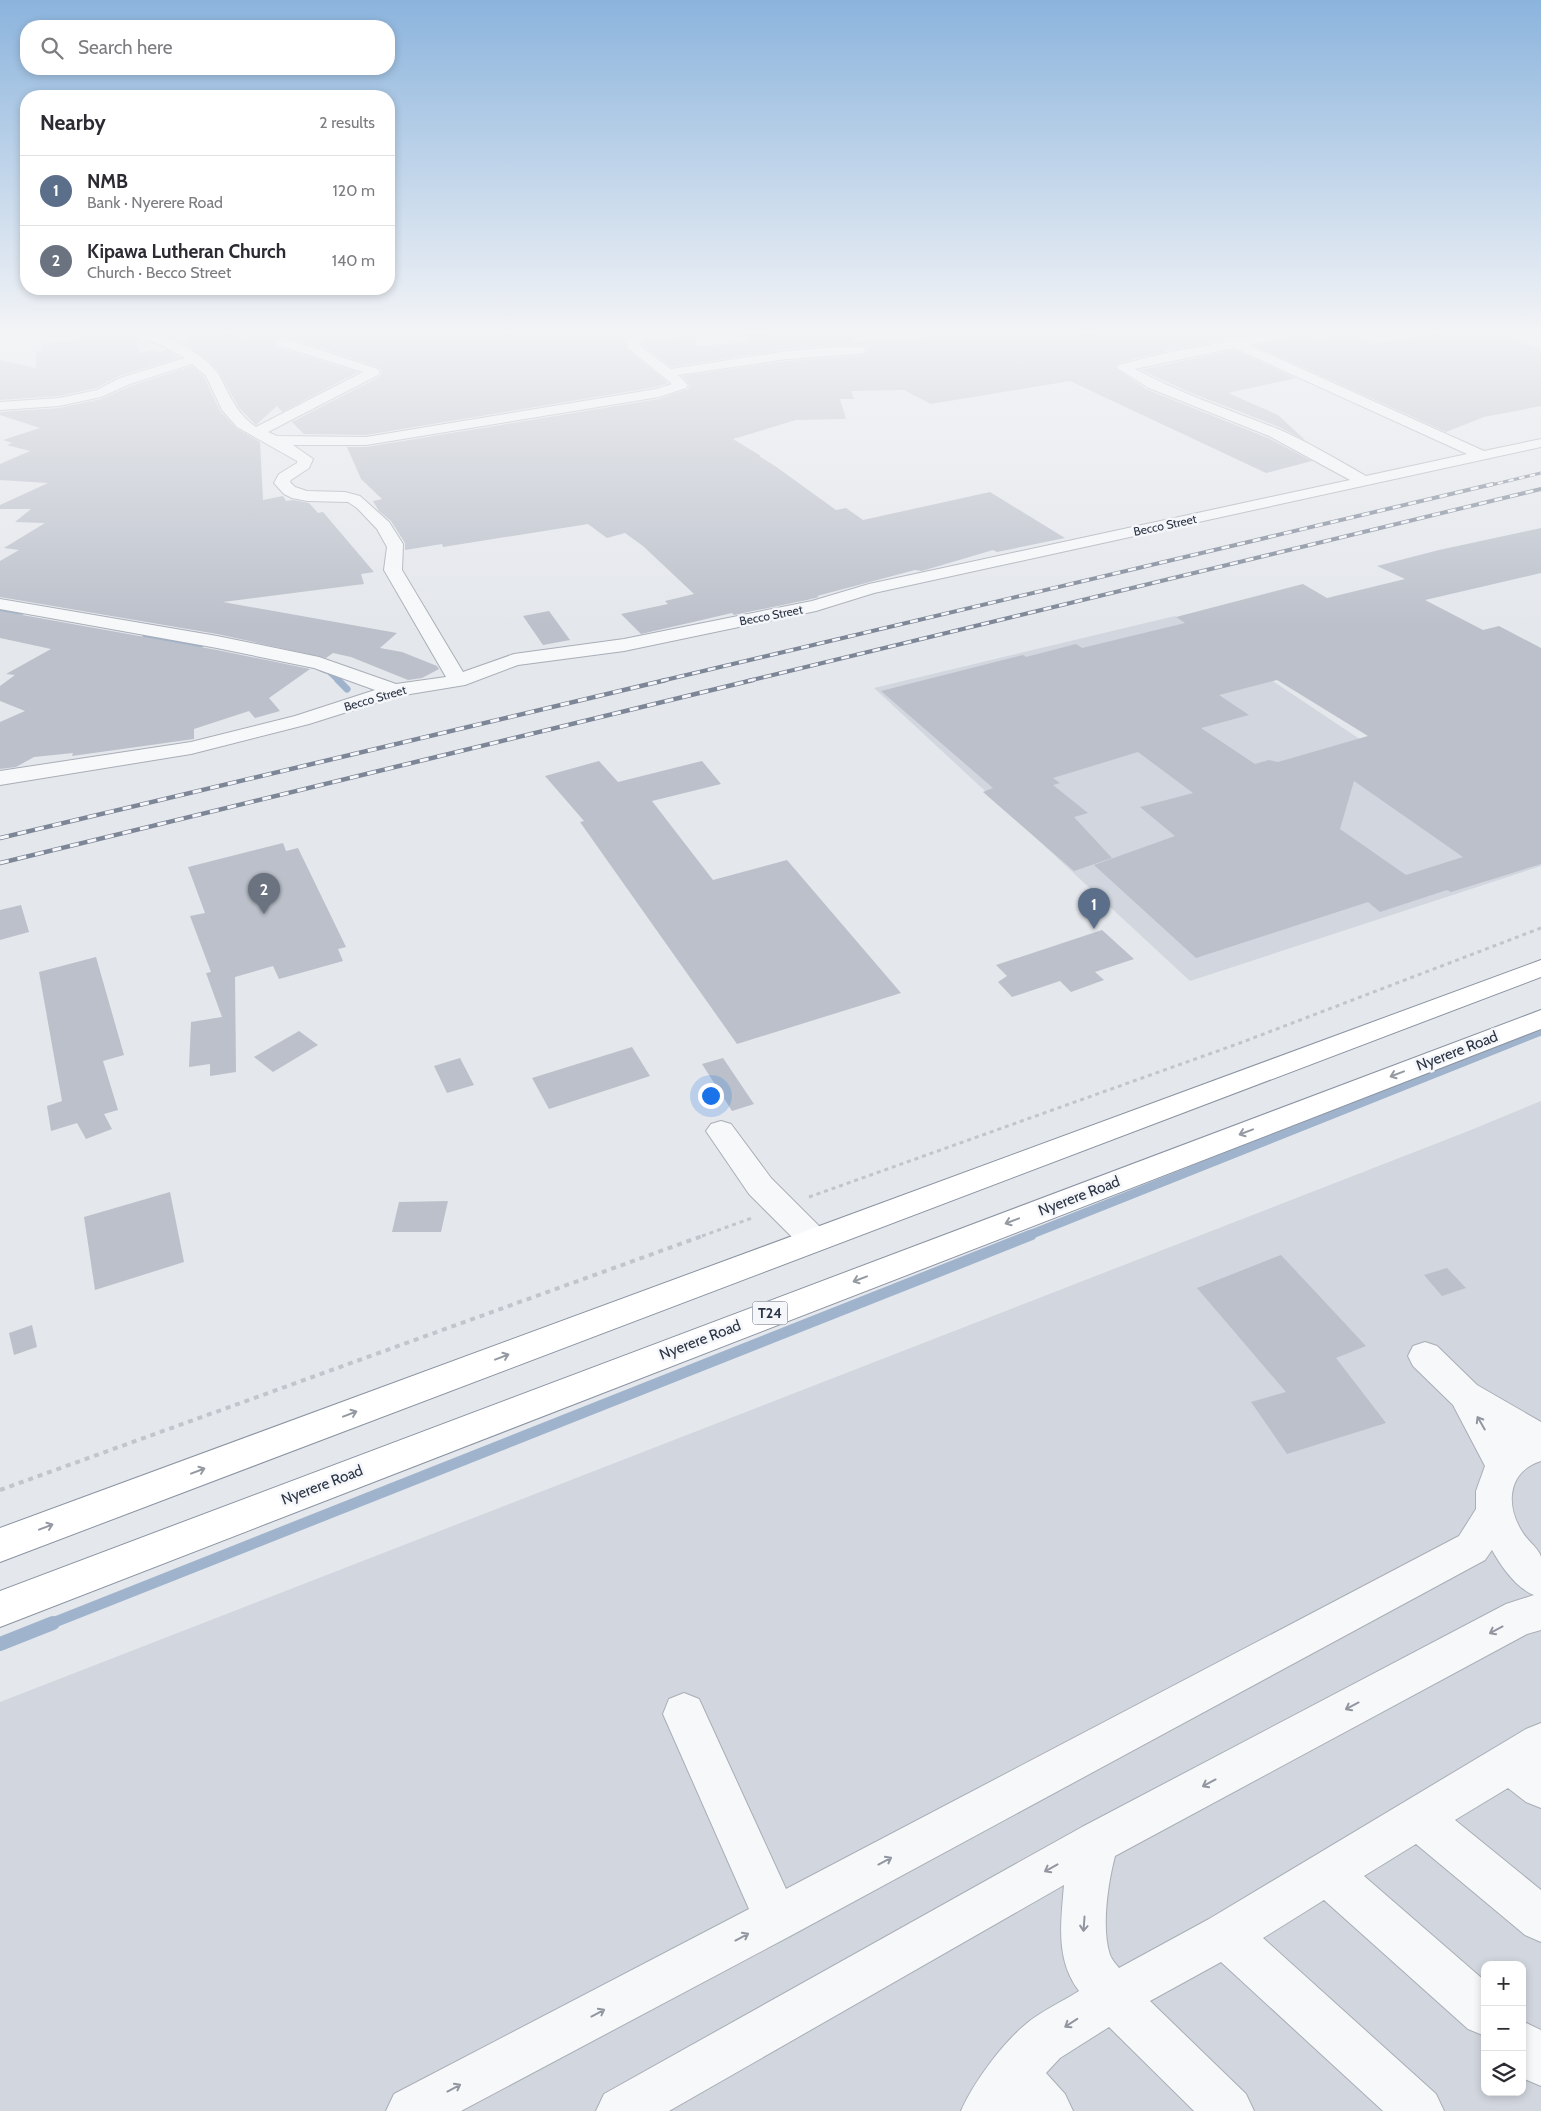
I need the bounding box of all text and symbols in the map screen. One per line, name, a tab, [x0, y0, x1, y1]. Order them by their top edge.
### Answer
search box	[20, 20, 395, 75]
icon: search	[38, 34, 66, 62]
text: Search here	[78, 36, 172, 59]
text: Nearby	[40, 110, 106, 135]
text: 2 results	[319, 113, 375, 132]
text: NMB	[87, 170, 128, 193]
text: 1	[53, 181, 59, 200]
text: 120 m	[333, 181, 375, 200]
text: Bank · Nyerere Road	[87, 193, 223, 212]
text: Kipawa Lutheran Church	[87, 240, 286, 263]
text: 2	[52, 251, 60, 270]
text: 140 m	[332, 251, 375, 270]
text: Church · Becco Street	[87, 263, 231, 282]
street label: Becco Street	[1132, 511, 1198, 539]
street label: Becco Street	[738, 602, 804, 628]
street label: Becco Street	[342, 682, 408, 714]
pin: 2	[248, 873, 280, 914]
pin: 1	[1078, 888, 1110, 929]
street label: Nyerere Road	[1414, 1027, 1500, 1075]
one-way arrow	[1390, 1070, 1406, 1079]
your location	[698, 1083, 724, 1109]
one-way arrow	[1238, 1128, 1254, 1137]
street label: Nyerere Road	[1036, 1172, 1122, 1220]
one-way arrow	[1005, 1217, 1020, 1226]
one-way arrow	[853, 1275, 868, 1284]
road number: T24	[752, 1302, 788, 1325]
street label: Nyerere Road	[657, 1316, 743, 1364]
one-way arrow	[494, 1352, 509, 1361]
one-way arrow	[342, 1409, 357, 1418]
one-way arrow	[1475, 1416, 1485, 1430]
street label: Nyerere Road	[279, 1461, 365, 1509]
one-way arrow	[190, 1465, 205, 1475]
one-way arrow	[37, 1522, 53, 1531]
one-way arrow	[1489, 1626, 1504, 1635]
one-way arrow	[1345, 1701, 1360, 1711]
one-way arrow	[1202, 1778, 1217, 1788]
one-way arrow	[877, 1856, 892, 1865]
one-way arrow	[1044, 1864, 1058, 1874]
one-way arrow	[1079, 1916, 1088, 1932]
one-way arrow	[734, 1932, 749, 1942]
map controls	[1481, 1961, 1526, 2096]
button: +	[1481, 1961, 1526, 2006]
button: −	[1481, 2006, 1526, 2051]
one-way arrow	[590, 2008, 605, 2018]
one-way arrow	[1065, 2018, 1079, 2028]
button: layers	[1481, 2051, 1526, 2096]
one-way arrow	[446, 2083, 461, 2092]

